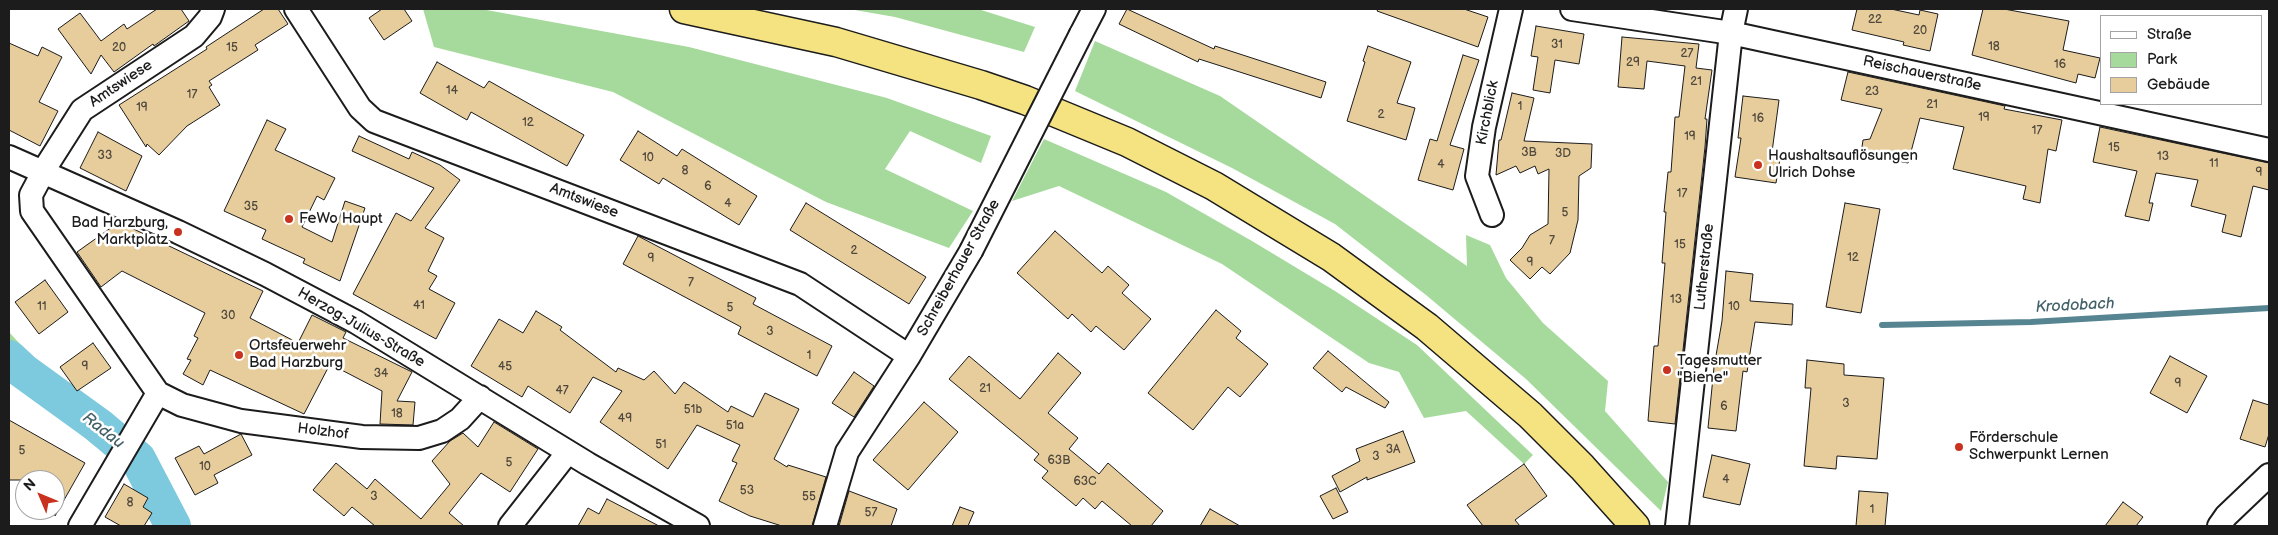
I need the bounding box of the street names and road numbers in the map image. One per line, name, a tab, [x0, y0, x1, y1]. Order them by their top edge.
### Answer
street label: Reischauerstraße	[1861, 53, 1983, 95]
street label: Amtswiese	[86, 56, 156, 112]
street label: Kirchblick	[1473, 79, 1503, 147]
street label: Amtswiese	[547, 180, 621, 222]
street label: Schreiberhauer Straße	[914, 196, 1004, 340]
street label: Lutherstraße	[1691, 223, 1719, 311]
street label: Herzog-Julius-Straße	[294, 284, 428, 372]
street label: Holzhof	[296, 420, 350, 444]

